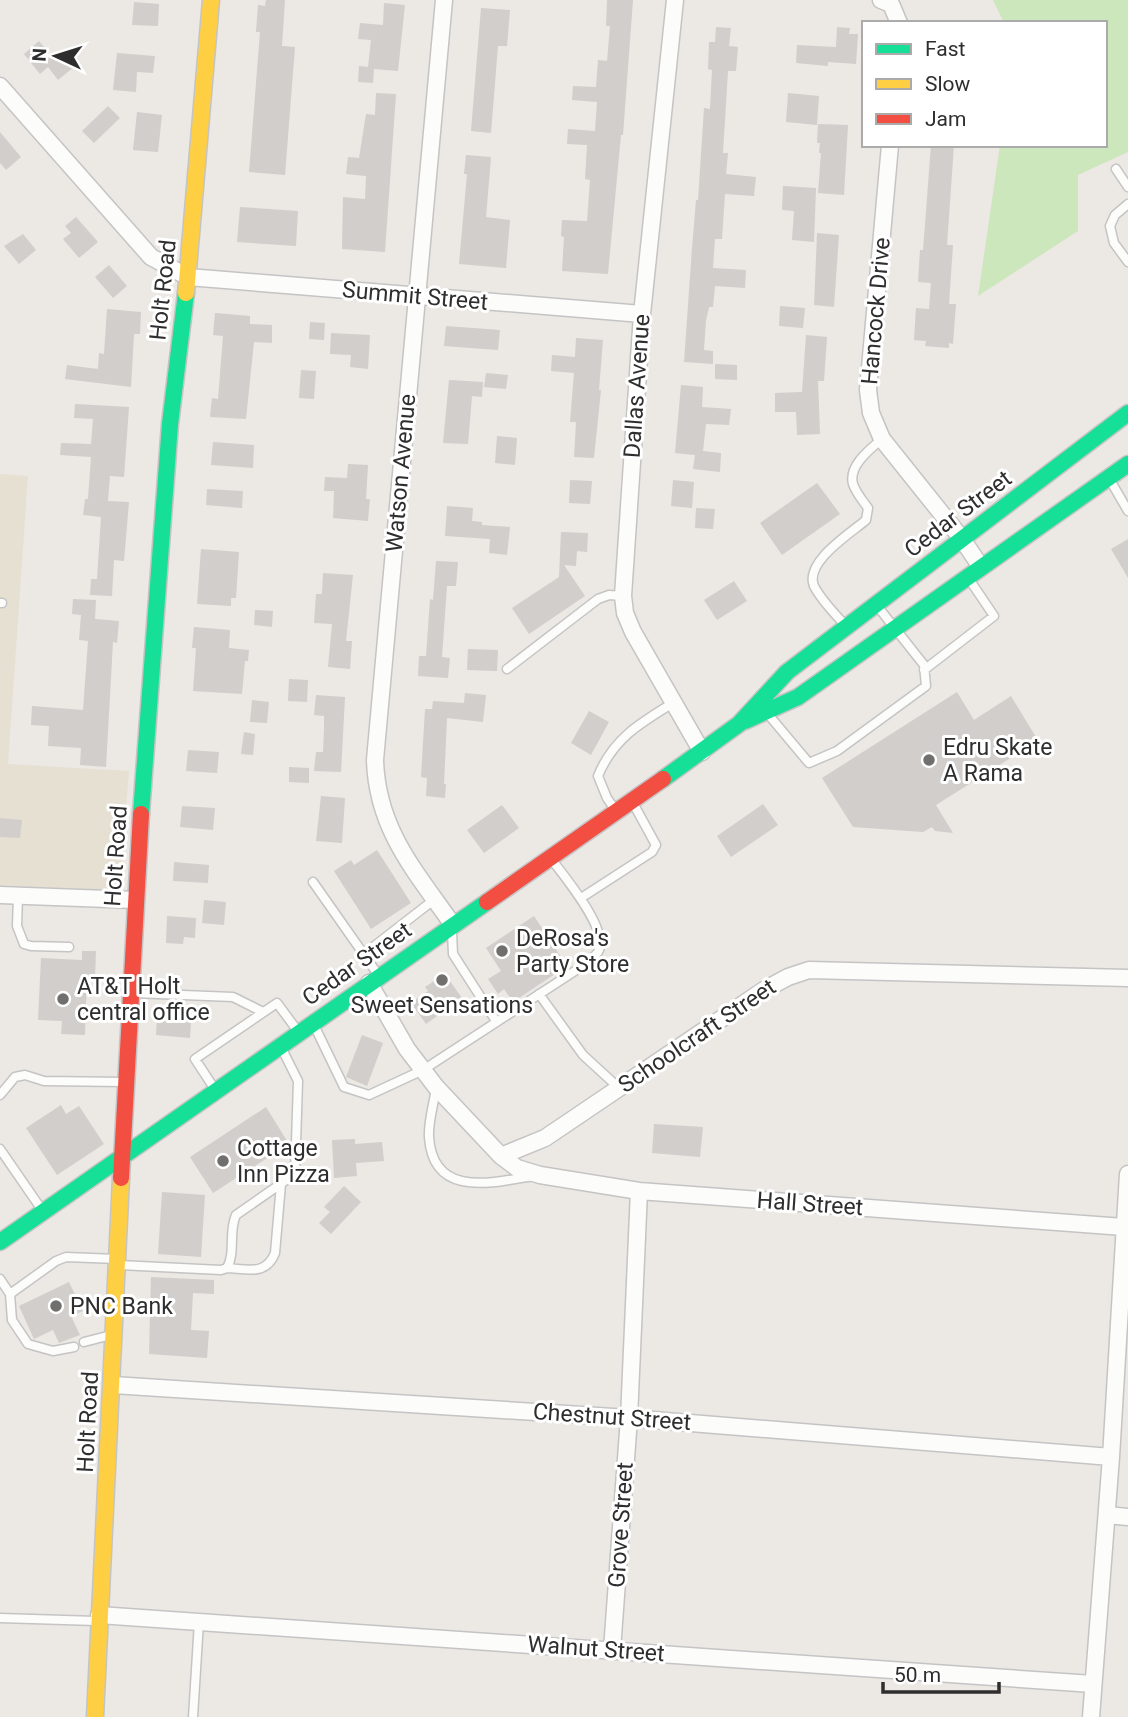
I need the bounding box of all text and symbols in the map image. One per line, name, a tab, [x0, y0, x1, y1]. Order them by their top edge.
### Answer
north arrow	[21, 21, 91, 91]
legend	[862, 21, 1107, 147]
text: Fast	[925, 37, 966, 61]
text: N	[28, 47, 51, 62]
text: Slow	[925, 72, 971, 96]
text: Jam	[925, 107, 966, 131]
street label: Hancock Drive	[856, 236, 896, 386]
street label: Holt Road	[144, 238, 182, 342]
street label: Summit Street	[341, 276, 489, 316]
street label: Dallas Avenue	[619, 313, 655, 459]
street label: Watson Avenue	[381, 393, 421, 553]
street label: Cedar Street	[899, 465, 1017, 563]
place label: Edru Skate A Rama	[943, 734, 1053, 787]
marker: Edru Skate A Rama	[921, 752, 937, 768]
street label: Holt Road	[99, 805, 133, 907]
street label: Cedar Street	[297, 917, 417, 1011]
place label: DeRosa's Party Store	[516, 925, 629, 978]
marker: DeRosa's Party Store	[494, 943, 510, 959]
marker: Sweet Sensations	[434, 972, 450, 988]
place label: AT&T Holt central office	[77, 973, 210, 1026]
street label: Schoolcraft Street	[613, 973, 781, 1099]
marker: AT&T Holt central office	[55, 991, 71, 1007]
place label: Sweet Sensations	[351, 992, 533, 1019]
place label: Cottage Inn Pizza	[237, 1135, 330, 1188]
marker: Cottage Inn Pizza	[215, 1153, 231, 1169]
street label: Hall Street	[756, 1187, 864, 1221]
place label: PNC Bank	[70, 1293, 173, 1320]
marker: PNC Bank	[48, 1298, 64, 1314]
street label: Holt Road	[72, 1371, 104, 1473]
street label: Chestnut Street	[532, 1398, 692, 1436]
street label: Grove Street	[603, 1461, 639, 1589]
street label: Walnut Street	[527, 1631, 665, 1667]
scale bar	[883, 1650, 998, 1694]
text: 50 m	[894, 1663, 941, 1687]

